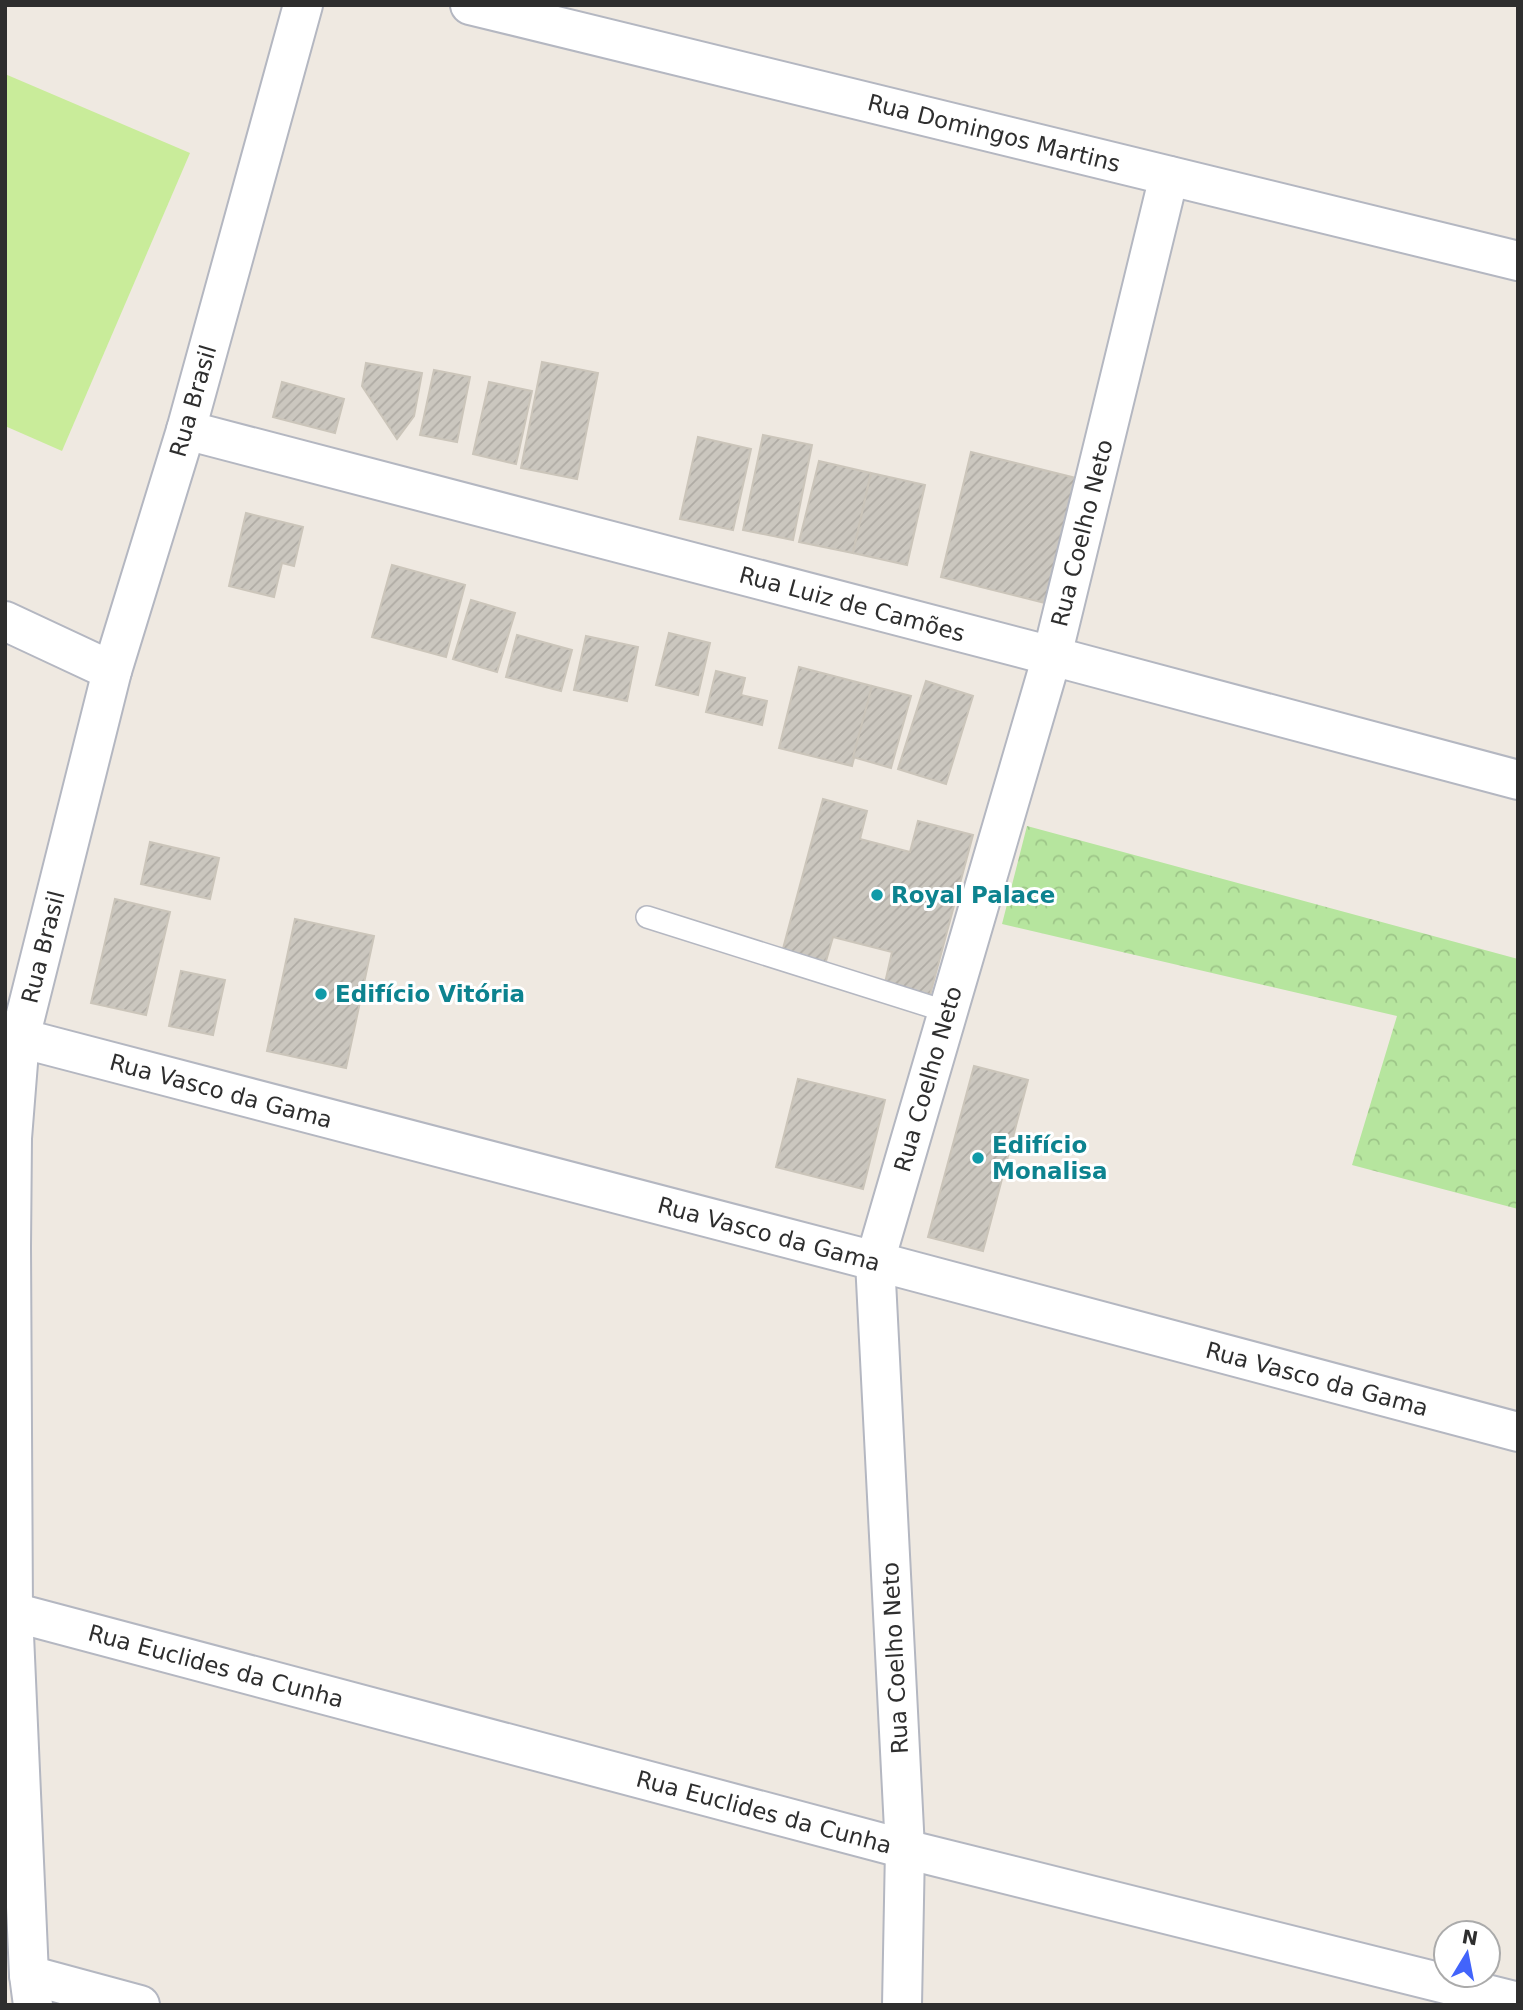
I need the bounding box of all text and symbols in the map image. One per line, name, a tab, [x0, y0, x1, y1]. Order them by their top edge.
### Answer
street label: Rua Domingos Martins	[865, 89, 1123, 177]
street label: Rua Brasil	[165, 342, 221, 460]
street label: Rua Coelho Neto	[1046, 437, 1118, 629]
street label: Rua Luiz de Camões	[736, 561, 968, 647]
place label: Royal Palace	[891, 882, 1055, 908]
marker: Royal Palace	[869, 887, 885, 903]
street label: Rua Brasil	[16, 888, 70, 1006]
place label: Edifício Vitória	[335, 981, 525, 1007]
street label: Rua Coelho Neto	[889, 983, 967, 1175]
marker: Edifício Vitória	[313, 986, 329, 1002]
street label: Rua Vasco da Gama	[107, 1049, 335, 1133]
place label: Edifício Monalisa	[992, 1132, 1108, 1184]
marker: Edifício Monalisa	[970, 1150, 986, 1166]
street label: Rua Vasco da Gama	[655, 1192, 883, 1276]
street label: Rua Vasco da Gama	[1203, 1337, 1431, 1421]
street label: Rua Coelho Neto	[877, 1561, 913, 1755]
street label: Rua Euclides da Cunha	[85, 1619, 347, 1713]
street label: Rua Euclides da Cunha	[633, 1765, 895, 1859]
north arrow	[1432, 1919, 1502, 1989]
text: N	[1460, 1925, 1480, 1949]

